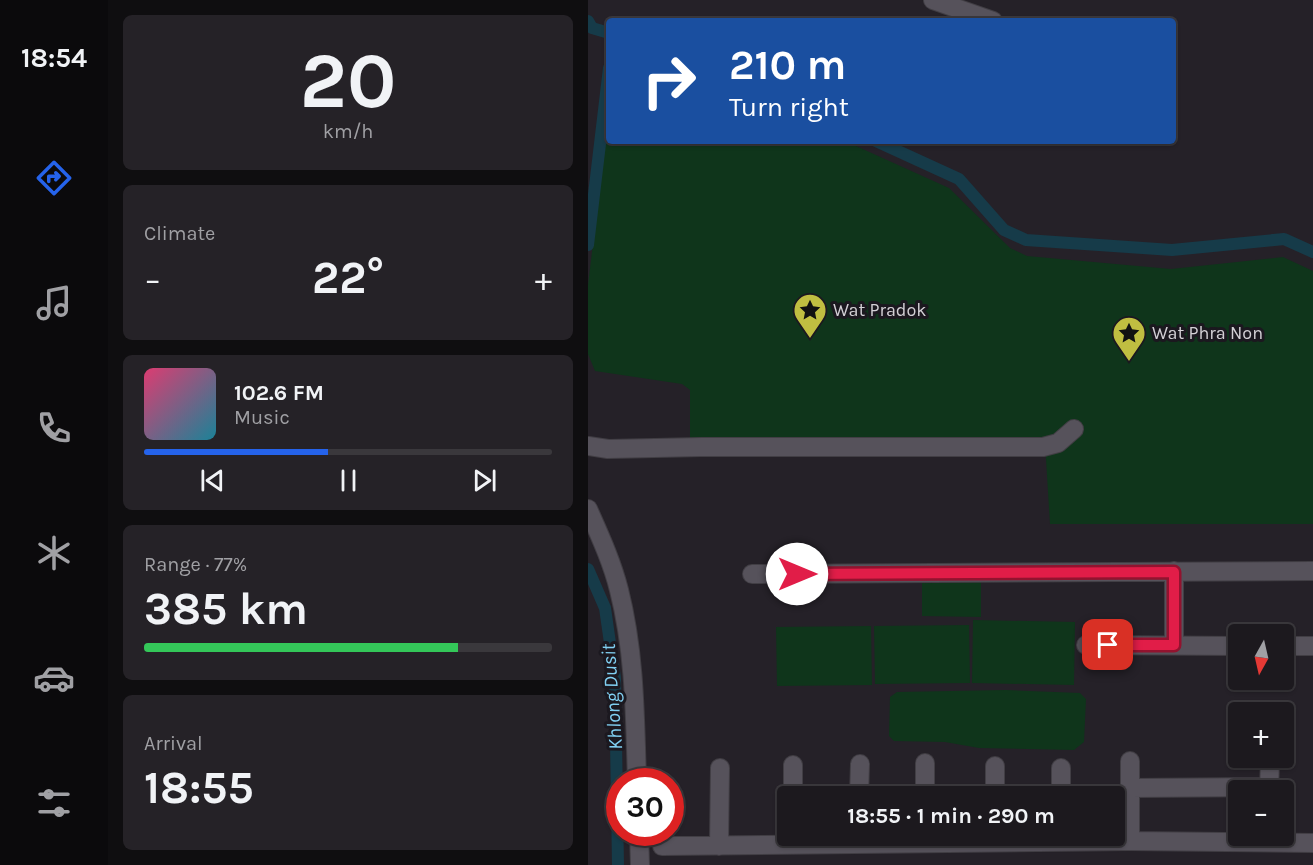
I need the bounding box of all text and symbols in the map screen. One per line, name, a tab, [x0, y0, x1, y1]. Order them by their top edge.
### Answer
text: 20	[300, 35, 396, 127]
text: 210 m	[729, 40, 846, 90]
text: 18:54	[21, 42, 87, 74]
icon: right	[630, 42, 708, 120]
text: Turn right	[729, 91, 849, 123]
text: km/h	[323, 120, 373, 143]
icon: directions	[33, 157, 75, 199]
text: Climate	[144, 222, 215, 245]
text: 22°	[312, 252, 384, 304]
text: −	[144, 260, 161, 298]
text: +	[535, 260, 552, 298]
icon: music	[33, 282, 75, 324]
place icon: Wat Pradok	[792, 292, 828, 339]
place label: Wat Pradok	[833, 299, 927, 321]
place icon: Wat Phra Non	[1111, 315, 1147, 362]
place label: Wat Phra Non	[1152, 322, 1263, 344]
text: 102.6 FM	[234, 380, 324, 406]
text: Music	[234, 406, 290, 429]
icon: phone	[33, 407, 75, 449]
icon: previous	[196, 464, 229, 497]
icon: pause	[332, 464, 365, 497]
icon: next	[468, 464, 501, 497]
icon: climate	[33, 532, 75, 574]
position arrow	[765, 542, 829, 606]
text: Range · 77%	[144, 553, 247, 576]
text: 385 km	[144, 583, 308, 635]
pin	[1082, 619, 1133, 670]
north arrow	[1228, 624, 1294, 690]
map controls	[1228, 624, 1294, 846]
icon: arrive	[1091, 628, 1124, 661]
water label: Khlong Dusit	[597, 643, 627, 751]
icon: car	[33, 657, 75, 699]
button: +	[1228, 702, 1294, 768]
text: Arrival	[144, 732, 203, 755]
text: 18:55	[144, 762, 254, 814]
speed limit sign: 30	[606, 768, 684, 846]
button: −	[1228, 780, 1294, 846]
icon: filters	[33, 782, 75, 824]
text: 18:55 · 1 min · 290 m	[847, 803, 1055, 829]

